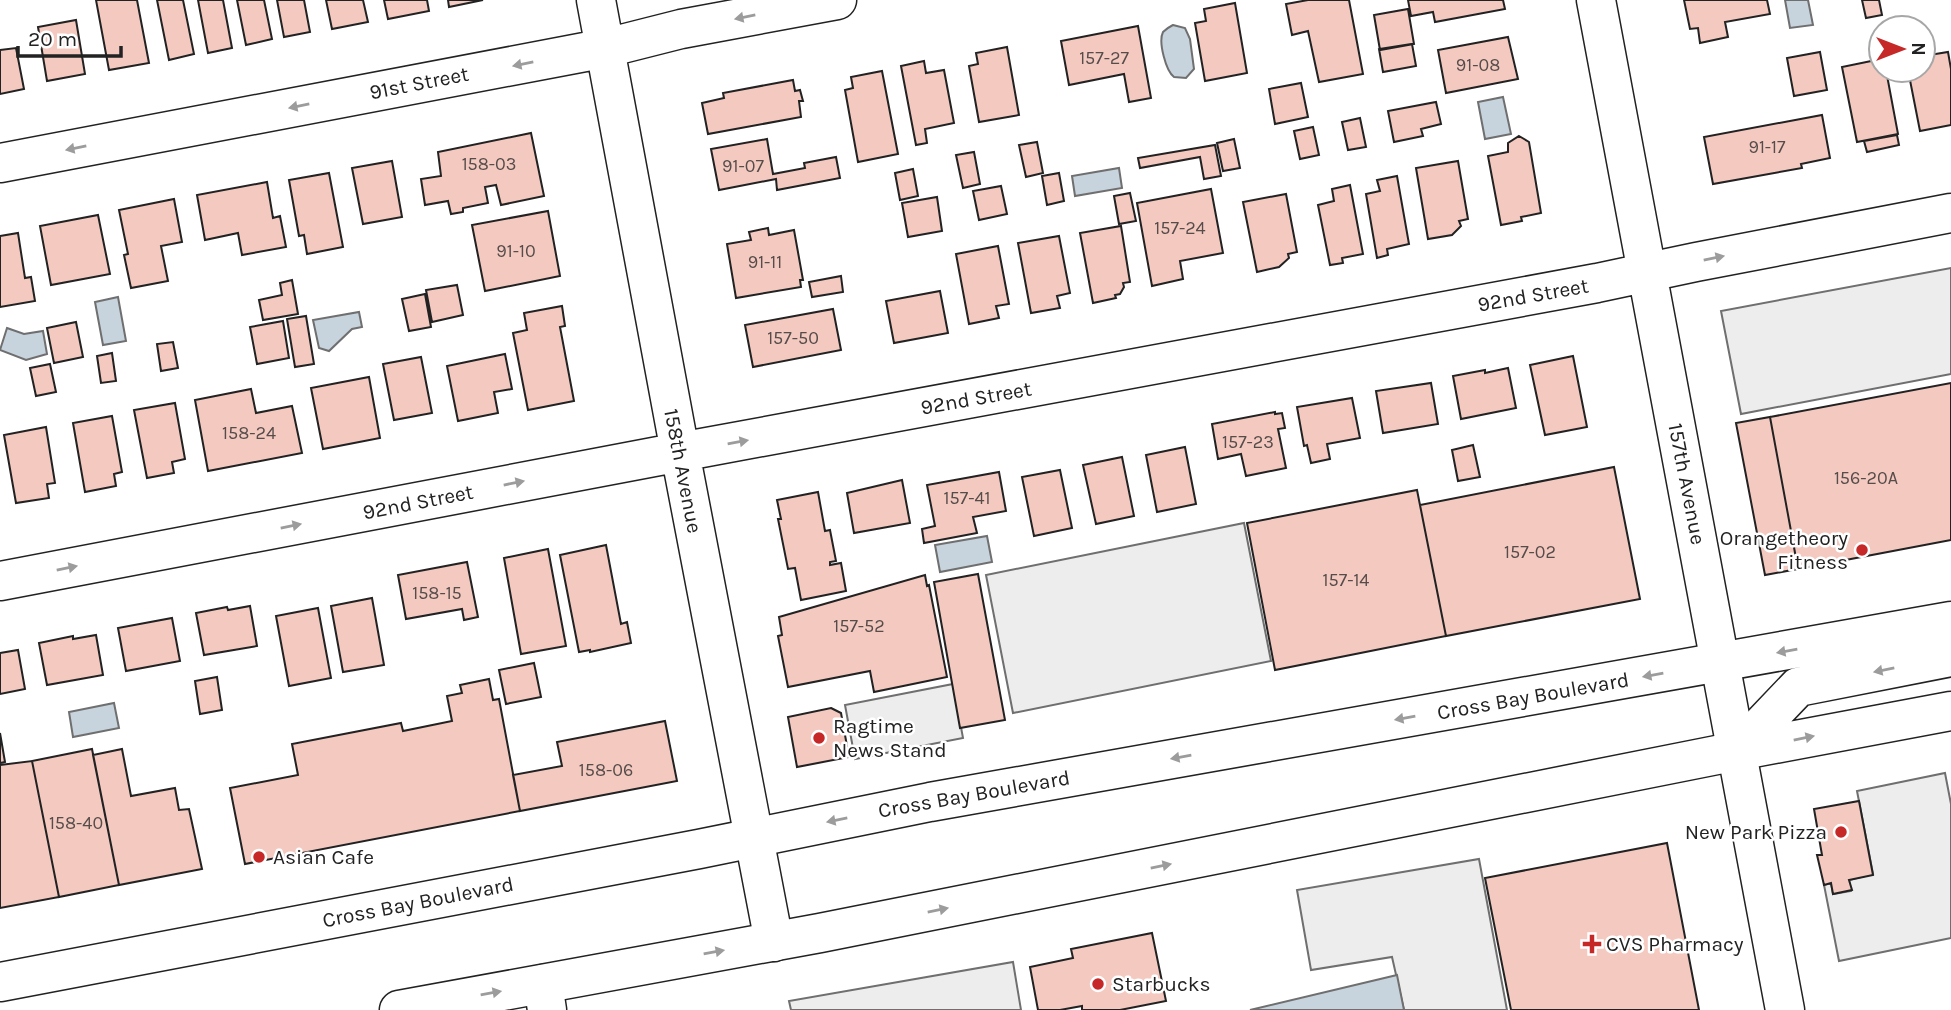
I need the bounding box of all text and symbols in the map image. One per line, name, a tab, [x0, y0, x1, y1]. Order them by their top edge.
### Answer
one-way arrow	[734, 12, 756, 23]
scale bar	[18, 14, 121, 58]
north arrow	[1867, 14, 1937, 84]
text: 20 m	[28, 27, 77, 51]
text: N	[1907, 42, 1929, 56]
house number: 157-27	[1079, 47, 1129, 69]
house number: 91-08	[1456, 54, 1500, 76]
one-way arrow	[512, 58, 534, 69]
street label: 91st Street	[367, 62, 471, 104]
one-way arrow	[288, 101, 310, 112]
house number: 91-17	[1748, 136, 1786, 158]
one-way arrow	[65, 143, 87, 154]
house number: 158-03	[462, 153, 516, 175]
house number: 91-07	[722, 155, 764, 177]
house number: 157-24	[1154, 217, 1206, 239]
house number: 91-10	[496, 240, 536, 262]
house number: 91-11	[748, 251, 782, 273]
one-way arrow	[1703, 252, 1725, 263]
street label: 92nd Street	[1476, 273, 1590, 317]
house number: 157-50	[767, 327, 819, 349]
street label: 92nd Street	[919, 376, 1033, 420]
street label: 158th Avenue	[659, 407, 707, 535]
street label: 157th Avenue	[1663, 421, 1711, 547]
house number: 158-24	[222, 422, 276, 444]
house number: 157-23	[1222, 431, 1274, 453]
one-way arrow	[727, 436, 749, 447]
house number: 156-20A	[1834, 467, 1898, 489]
one-way arrow	[503, 478, 525, 489]
street label: 92nd Street	[361, 480, 475, 524]
house number: 157-41	[944, 487, 990, 509]
one-way arrow	[280, 520, 302, 531]
place label: Orangetheory Fitness	[1720, 526, 1848, 574]
house number: 157-02	[1504, 541, 1556, 563]
marker: Orangetheory Fitness	[1854, 542, 1870, 558]
one-way arrow	[56, 563, 78, 574]
house number: 157-14	[1323, 569, 1369, 591]
house number: 158-15	[412, 582, 462, 604]
house number: 157-52	[833, 615, 885, 637]
one-way arrow	[1776, 646, 1798, 657]
one-way arrow	[1873, 665, 1895, 676]
street label: Cross Bay Boulevard	[1435, 667, 1631, 725]
one-way arrow	[1642, 670, 1664, 681]
one-way arrow	[1394, 713, 1416, 724]
place label: Ragtime News Stand	[833, 714, 947, 762]
marker: Ragtime News Stand	[811, 730, 827, 746]
one-way arrow	[1793, 733, 1815, 744]
one-way arrow	[1170, 752, 1192, 763]
house number: 158-06	[579, 759, 633, 781]
street label: Cross Bay Boulevard	[876, 765, 1072, 823]
house number: 158-40	[49, 812, 103, 834]
one-way arrow	[826, 815, 848, 826]
place label: New Park Pizza	[1685, 820, 1827, 844]
marker: New Park Pizza	[1833, 824, 1849, 840]
place label: Asian Cafe	[273, 845, 374, 869]
marker: Asian Cafe	[251, 849, 267, 865]
one-way arrow	[1150, 860, 1172, 871]
street label: Cross Bay Boulevard	[320, 872, 516, 932]
one-way arrow	[927, 904, 949, 915]
place label: CVS Pharmacy	[1606, 932, 1744, 956]
marker: CVS Pharmacy	[1584, 936, 1600, 952]
one-way arrow	[703, 946, 725, 957]
place label: Starbucks	[1112, 972, 1211, 996]
marker: Starbucks	[1090, 976, 1106, 992]
one-way arrow	[480, 988, 502, 999]

